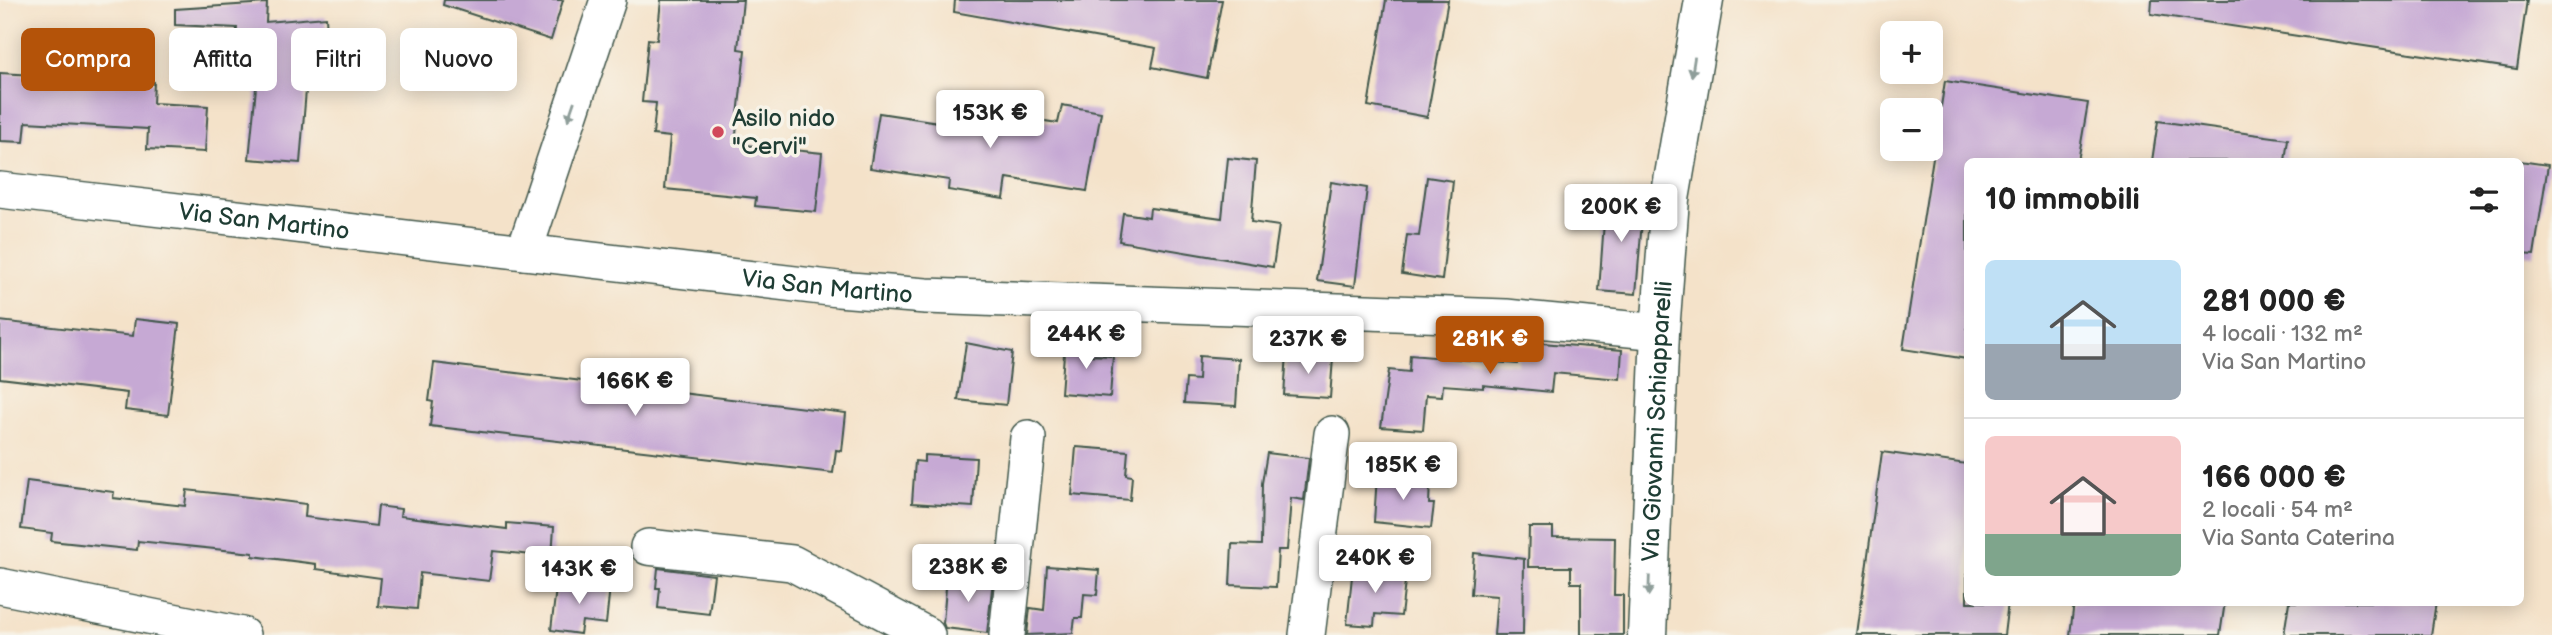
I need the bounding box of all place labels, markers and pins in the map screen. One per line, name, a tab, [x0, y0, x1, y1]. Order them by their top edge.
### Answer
pin: 153K €	[933, 90, 1047, 150]
place label: Asilo nido "Cervi"	[732, 104, 835, 161]
marker: Asilo nido "Cervi"	[710, 124, 726, 140]
pin: 200K €	[1564, 184, 1678, 244]
pin: 244K €	[1029, 312, 1143, 371]
pin: 237K €	[1251, 316, 1365, 376]
pin: 281K €	[1433, 316, 1547, 376]
pin: 166K €	[578, 358, 692, 418]
pin: 185K €	[1346, 442, 1460, 502]
pin: 240K €	[1318, 536, 1432, 595]
pin: 238K €	[911, 544, 1025, 604]
pin: 143K €	[522, 546, 636, 606]

